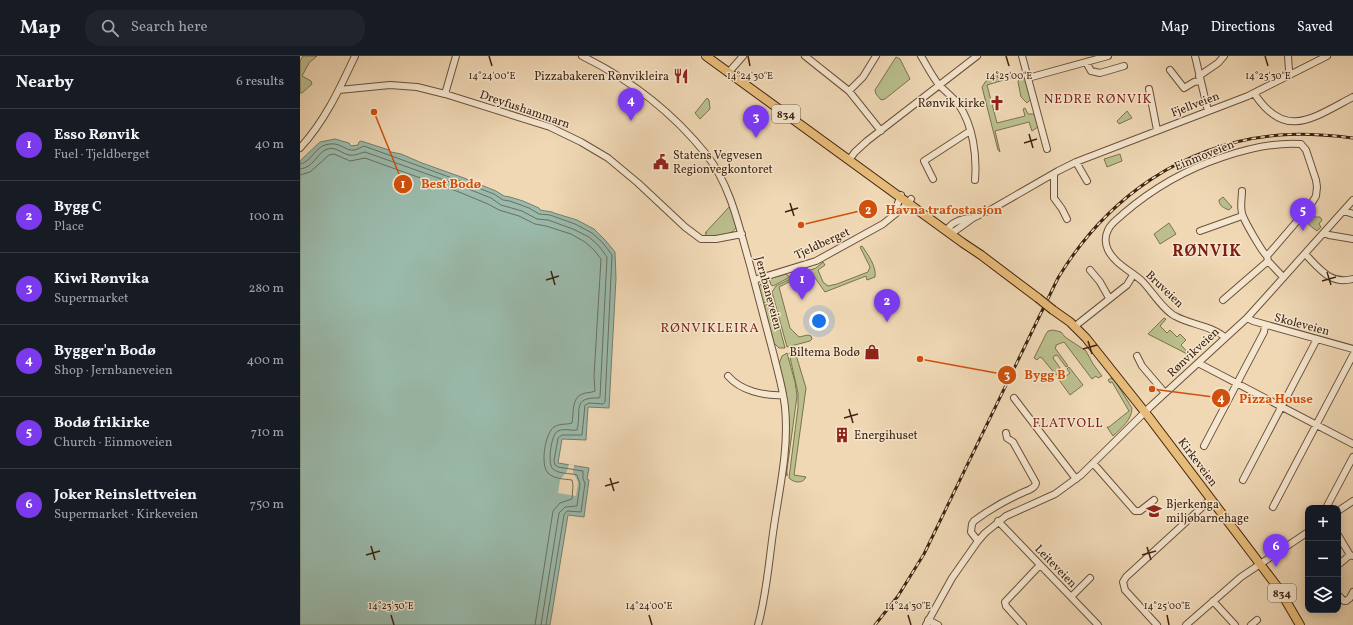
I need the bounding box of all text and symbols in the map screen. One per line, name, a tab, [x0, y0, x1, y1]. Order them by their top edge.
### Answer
search box	[85, 10, 365, 46]
text: Map	[20, 15, 61, 41]
icon: search	[99, 17, 121, 39]
text: Search here	[131, 17, 208, 38]
text: Map	[1161, 18, 1189, 37]
text: Directions	[1211, 18, 1275, 37]
text: Saved	[1297, 18, 1333, 37]
restaurant icon: Pizzabakeren Rønvikleira	[672, 67, 690, 85]
text: 14°24'00"E	[468, 69, 516, 83]
place label: Pizzabakeren Rønvikleira	[534, 69, 669, 85]
text: 14°24'30"E	[727, 69, 773, 83]
text: 14°25'00"E	[986, 69, 1032, 83]
text: 14°25'30"E	[1245, 69, 1291, 83]
text: Nearby	[16, 71, 74, 94]
text: 6 results	[236, 73, 284, 91]
street label: Dreyfushammarn	[477, 87, 572, 133]
pin: 4	[618, 88, 644, 121]
street label: Fjellveien	[1169, 88, 1222, 122]
district label: NEDRE RØNVIK	[1044, 91, 1152, 109]
church icon: Rønvik kirke	[988, 94, 1006, 112]
place label: Rønvik kirke	[918, 96, 985, 112]
pin: 3	[743, 105, 769, 138]
road number: 834	[772, 105, 800, 123]
text: Esso Rønvik	[54, 125, 140, 146]
text: 1	[26, 136, 32, 154]
text: 40 m	[255, 136, 284, 154]
street label: Einmoveien	[1172, 137, 1237, 175]
text: Fuel · Tjeldberget	[54, 146, 150, 164]
place label: Statens Vegvesen Regionvegkontoret	[673, 148, 773, 178]
public building icon: Statens Vegvesen Regionvegkontoret	[652, 153, 670, 171]
callout: Best Bodø	[393, 171, 489, 196]
text: Best Bodø	[421, 176, 482, 194]
text: 1	[401, 177, 406, 193]
text: Bygg C	[54, 197, 102, 218]
callout: Havna trafostasjon	[858, 197, 1011, 222]
pin: 5	[1290, 198, 1316, 231]
text: Havna trafostasjon	[886, 202, 1003, 220]
text: 2	[865, 203, 871, 219]
text: 2	[26, 208, 32, 226]
text: 100 m	[249, 208, 284, 226]
text: Place	[54, 218, 84, 236]
street label: Tjeldberget	[792, 224, 853, 264]
district label: RØNVIK	[1172, 241, 1242, 263]
street label: Jernbaneveien	[751, 255, 786, 332]
pin: 1	[789, 267, 815, 300]
street label: Bruveien	[1142, 268, 1187, 312]
text: Kiwi Rønvika	[54, 269, 149, 290]
text: 3	[26, 280, 32, 298]
text: 280 m	[248, 280, 284, 298]
pin: 2	[874, 289, 900, 322]
text: Supermarket	[54, 290, 129, 308]
street label: Skoleveien	[1272, 310, 1331, 340]
your location	[809, 311, 829, 331]
district label: RØNVIKLEIRA	[660, 320, 760, 338]
street label: Rønvikveien	[1164, 324, 1223, 381]
text: Bygger'n Bodø	[54, 341, 156, 362]
shop icon: Biltema Bodø	[863, 343, 881, 361]
place label: Biltema Bodø	[790, 345, 861, 361]
text: 4	[25, 352, 33, 370]
text: 400 m	[247, 352, 284, 370]
text: Shop · Jernbaneveien	[54, 362, 173, 380]
callout: Bygg B	[997, 362, 1074, 387]
text: Bygg B	[1024, 367, 1066, 385]
text: 3	[1004, 368, 1010, 384]
callout: Pizza House	[1211, 385, 1321, 410]
text: 4	[1217, 391, 1225, 407]
text: Pizza House	[1239, 391, 1313, 409]
text: Bodø frikirke	[54, 413, 150, 434]
district label: FLATVOLL	[1032, 415, 1104, 433]
text: 5	[26, 424, 32, 442]
text: 710 m	[251, 424, 284, 442]
building icon: Energihuset	[833, 426, 851, 444]
place label: Energihuset	[854, 428, 918, 444]
text: Church · Einmoveien	[54, 434, 173, 452]
street label: Kirkeveien	[1174, 435, 1221, 490]
text: Joker Reinslettveien	[54, 485, 197, 506]
text: 6	[25, 496, 33, 514]
text: 750 m	[250, 496, 284, 514]
place label: Bjerkenga miljøbarnehage	[1166, 497, 1249, 527]
school or university icon: Bjerkenga miljøbarnehage	[1145, 502, 1163, 520]
map controls	[1305, 505, 1341, 613]
button: +	[1305, 505, 1341, 541]
text: Supermarket · Kirkeveien	[54, 506, 198, 524]
pin: 6	[1263, 534, 1289, 567]
button: −	[1305, 541, 1341, 577]
street label: Leiteveien	[1031, 542, 1080, 592]
button: layers	[1305, 577, 1341, 613]
road number: 834	[1268, 584, 1296, 602]
text: 14°23'30"E	[368, 599, 414, 613]
text: 14°24'00"E	[625, 599, 673, 613]
text: 14°24'30"E	[885, 599, 931, 613]
text: 14°25'00"E	[1144, 599, 1190, 613]

